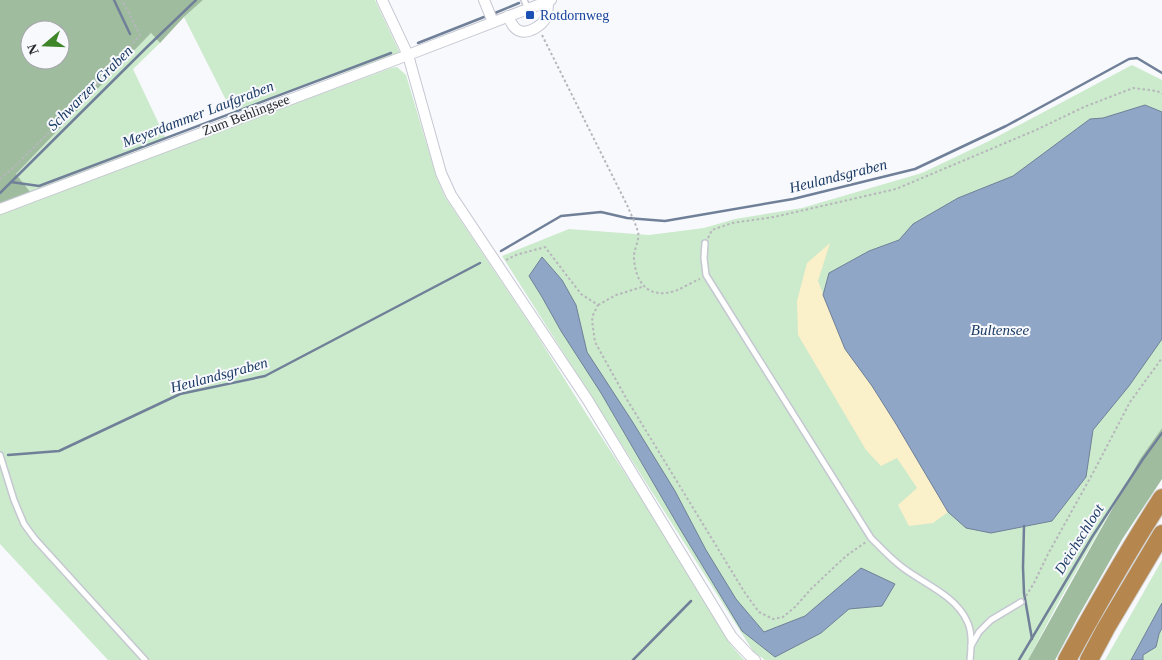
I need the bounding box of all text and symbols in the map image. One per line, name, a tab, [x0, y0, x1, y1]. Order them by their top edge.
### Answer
place label: Rotdornweg	[540, 8, 609, 23]
marker: Rotdornweg	[524, 9, 536, 21]
north arrow	[20, 20, 70, 70]
text: N	[24, 42, 42, 56]
water label: Schwarzer Graben	[44, 42, 136, 134]
water label: Meyerdammer Laufgraben	[119, 78, 276, 151]
street label: Zum Behlingsee	[200, 91, 292, 139]
water label: Heulandsgraben	[787, 156, 888, 196]
water label: Bultensee	[971, 322, 1029, 338]
water label: Heulandsgraben	[168, 354, 269, 396]
water label: Deichschloot	[1051, 500, 1107, 578]

